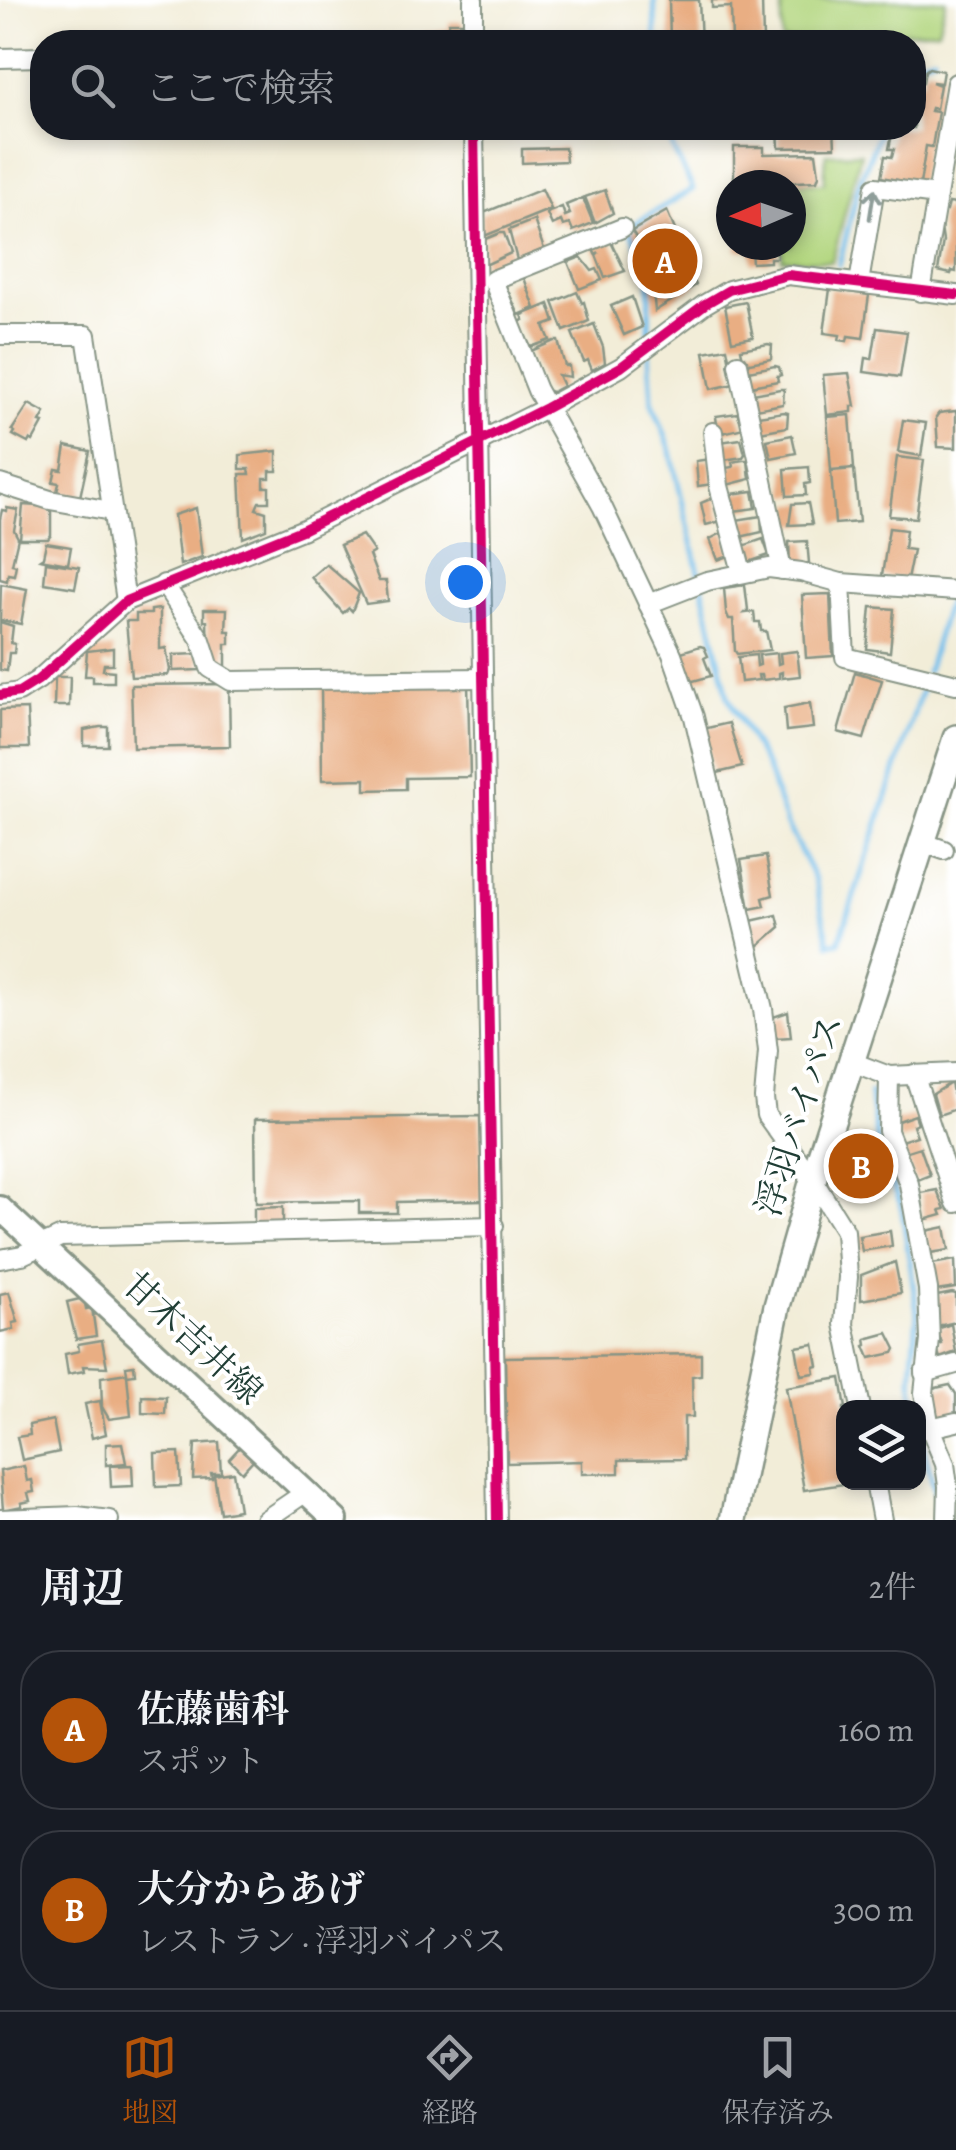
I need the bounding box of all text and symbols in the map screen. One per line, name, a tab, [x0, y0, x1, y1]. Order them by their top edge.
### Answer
search box	[30, 30, 926, 140]
icon: search	[65, 58, 120, 113]
text: ここで検索	[145, 62, 335, 114]
north arrow	[716, 170, 806, 260]
one-way arrow	[863, 188, 882, 221]
pin: A	[632, 224, 698, 298]
your location	[440, 557, 491, 608]
street label: 浮羽バイパス	[744, 1008, 854, 1222]
pin: B	[828, 1128, 894, 1204]
street label: 甘木吉井線	[113, 1261, 273, 1415]
map controls	[836, 1400, 926, 1490]
button: layers	[836, 1400, 926, 1490]
text: 周辺	[40, 1559, 124, 1616]
text: 2件	[869, 1565, 916, 1609]
text: 佐藤歯科	[137, 1683, 289, 1735]
text: A	[64, 1708, 85, 1752]
text: 160 m	[838, 1708, 914, 1752]
text: スポット	[137, 1739, 265, 1783]
text: 大分からあげ	[137, 1863, 365, 1915]
text: B	[64, 1888, 85, 1932]
text: 300 m	[834, 1888, 914, 1932]
text: レストラン · 浮羽バイパス	[137, 1919, 506, 1963]
tab: 地図	[122, 2030, 178, 2132]
tab: 経路	[422, 2030, 478, 2132]
tab: 保存済み	[722, 2030, 834, 2132]

